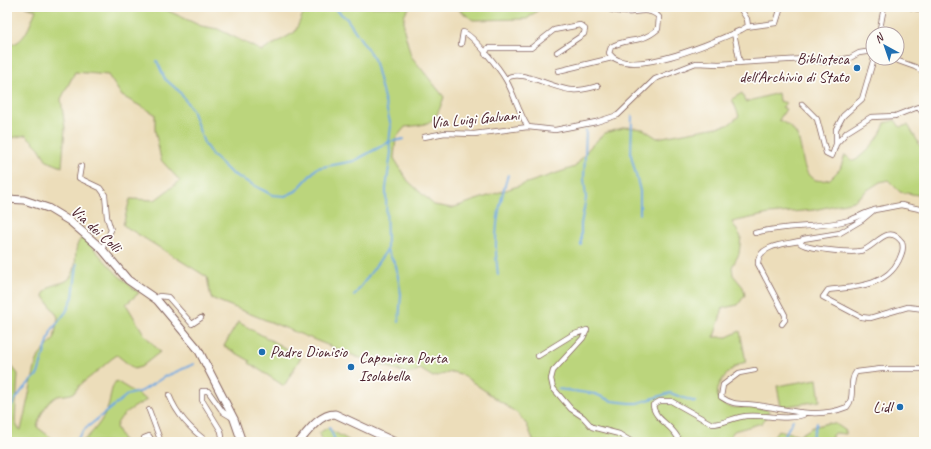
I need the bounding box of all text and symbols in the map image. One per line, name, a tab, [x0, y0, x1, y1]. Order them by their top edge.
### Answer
north arrow	[865, 26, 905, 66]
text: N	[871, 29, 887, 46]
place label: Biblioteca dell'Archivio di Stato	[739, 49, 851, 87]
marker: Biblioteca dell'Archivio di Stato	[852, 63, 862, 73]
street label: Via Luigi Galvani	[430, 105, 522, 133]
street label: Via dei Colli	[67, 201, 127, 258]
place label: Padre Dionisio	[270, 342, 348, 362]
marker: Padre Dionisio	[257, 347, 267, 357]
place label: Caponiera Porta Isolabella	[359, 348, 448, 386]
marker: Caponiera Porta Isolabella	[346, 362, 356, 372]
place label: Lidl	[873, 397, 895, 417]
marker: Lidl	[895, 402, 905, 412]

